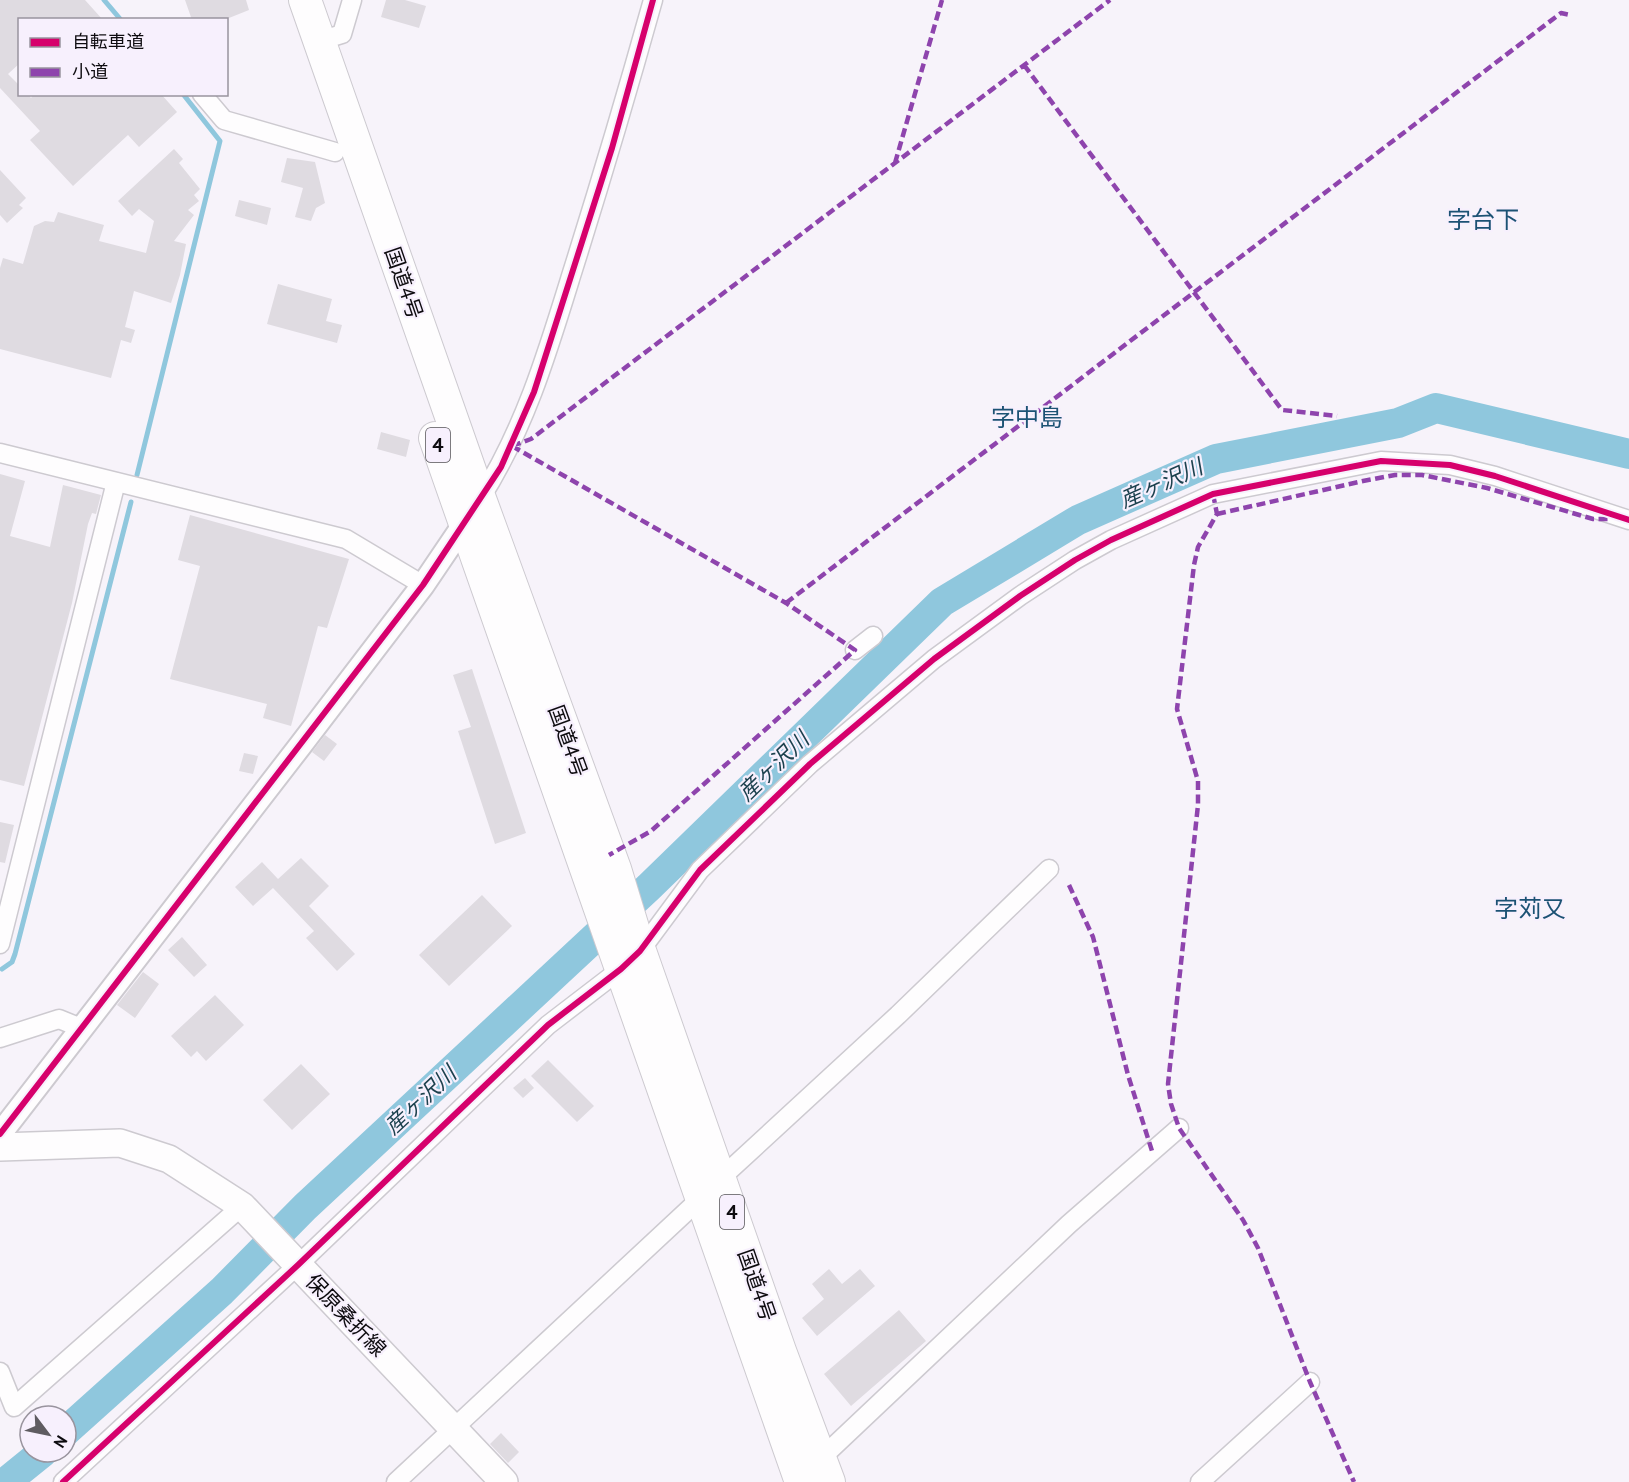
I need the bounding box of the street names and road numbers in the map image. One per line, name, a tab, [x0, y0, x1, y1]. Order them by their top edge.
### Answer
street label: 国道4号	[379, 243, 429, 323]
road number: 4	[426, 428, 450, 462]
street label: 国道4号	[543, 701, 593, 781]
road number: 4	[720, 1195, 744, 1229]
street label: 国道4号	[732, 1245, 782, 1325]
street label: 保原桑折線	[300, 1268, 392, 1362]

